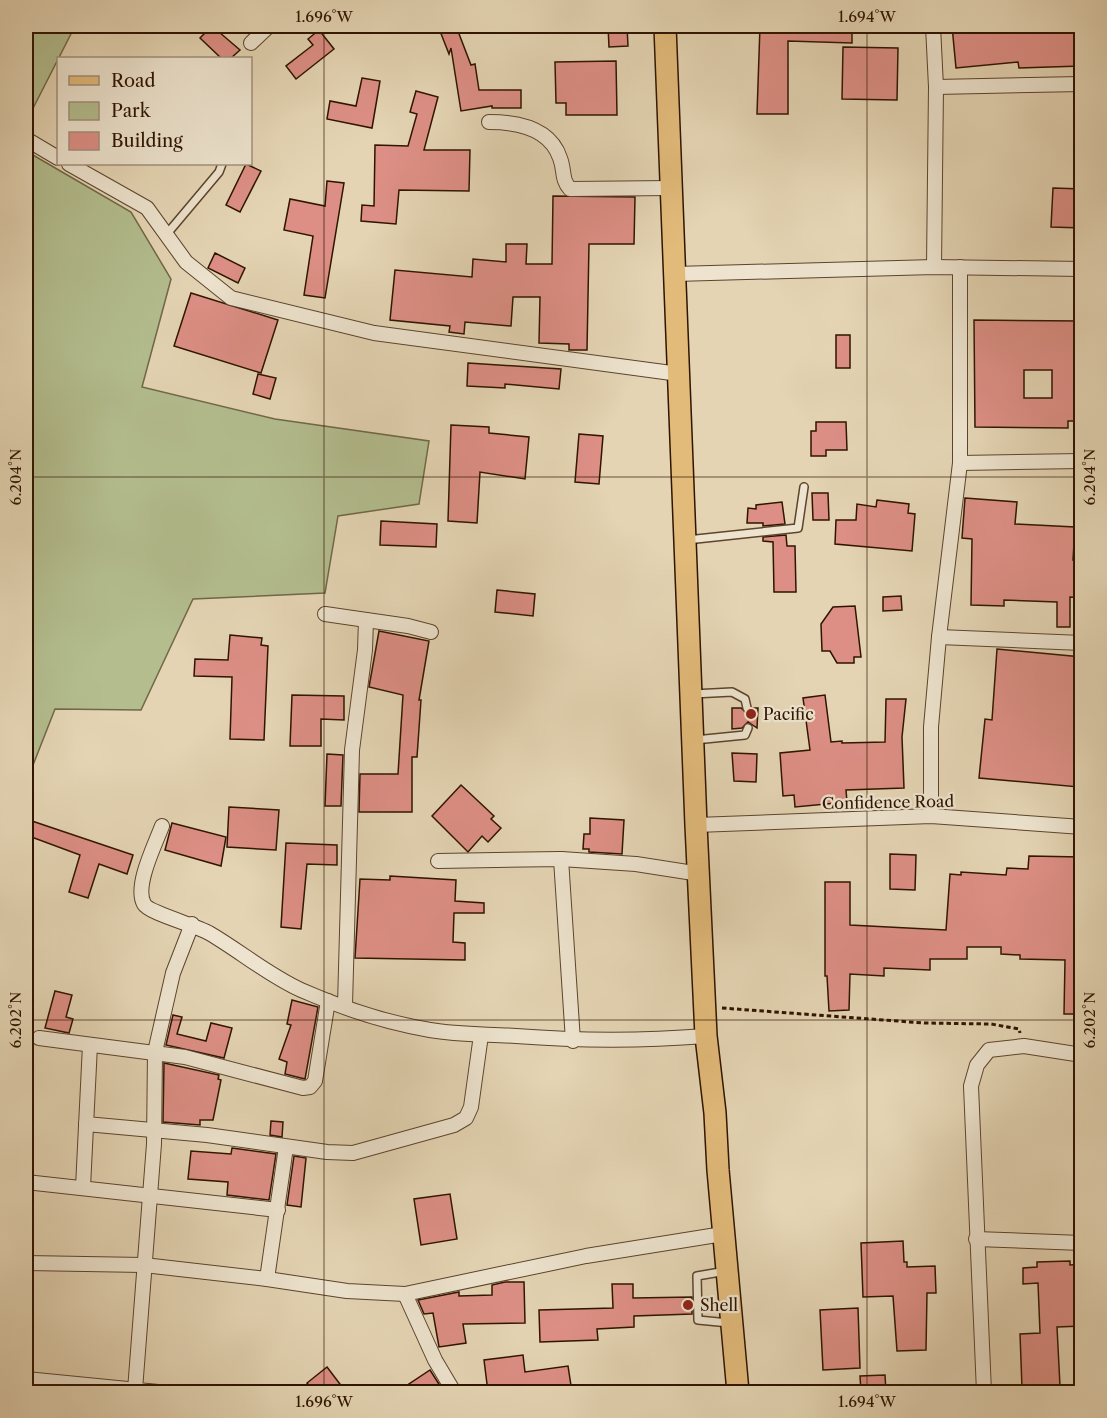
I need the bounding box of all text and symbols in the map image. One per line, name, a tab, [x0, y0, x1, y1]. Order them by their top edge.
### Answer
text: 1.696°W	[295, 7, 353, 26]
text: 1.694°W	[838, 7, 896, 26]
legend	[57, 57, 252, 165]
text: Road	[111, 70, 156, 92]
text: Park	[111, 100, 152, 122]
text: Building	[111, 130, 183, 152]
text: 6.204°N	[6, 449, 25, 505]
text: 6.204°N	[1080, 449, 1099, 505]
place label: Pacific	[763, 704, 814, 724]
marker: Pacific	[744, 707, 758, 721]
street label: Confidence Road	[822, 791, 955, 813]
text: 6.202°N	[6, 992, 25, 1048]
text: 6.202°N	[1080, 992, 1099, 1048]
place label: Shell	[700, 1295, 738, 1315]
marker: Shell	[681, 1298, 695, 1312]
text: 1.696°W	[295, 1392, 353, 1411]
text: 1.694°W	[838, 1392, 896, 1411]

